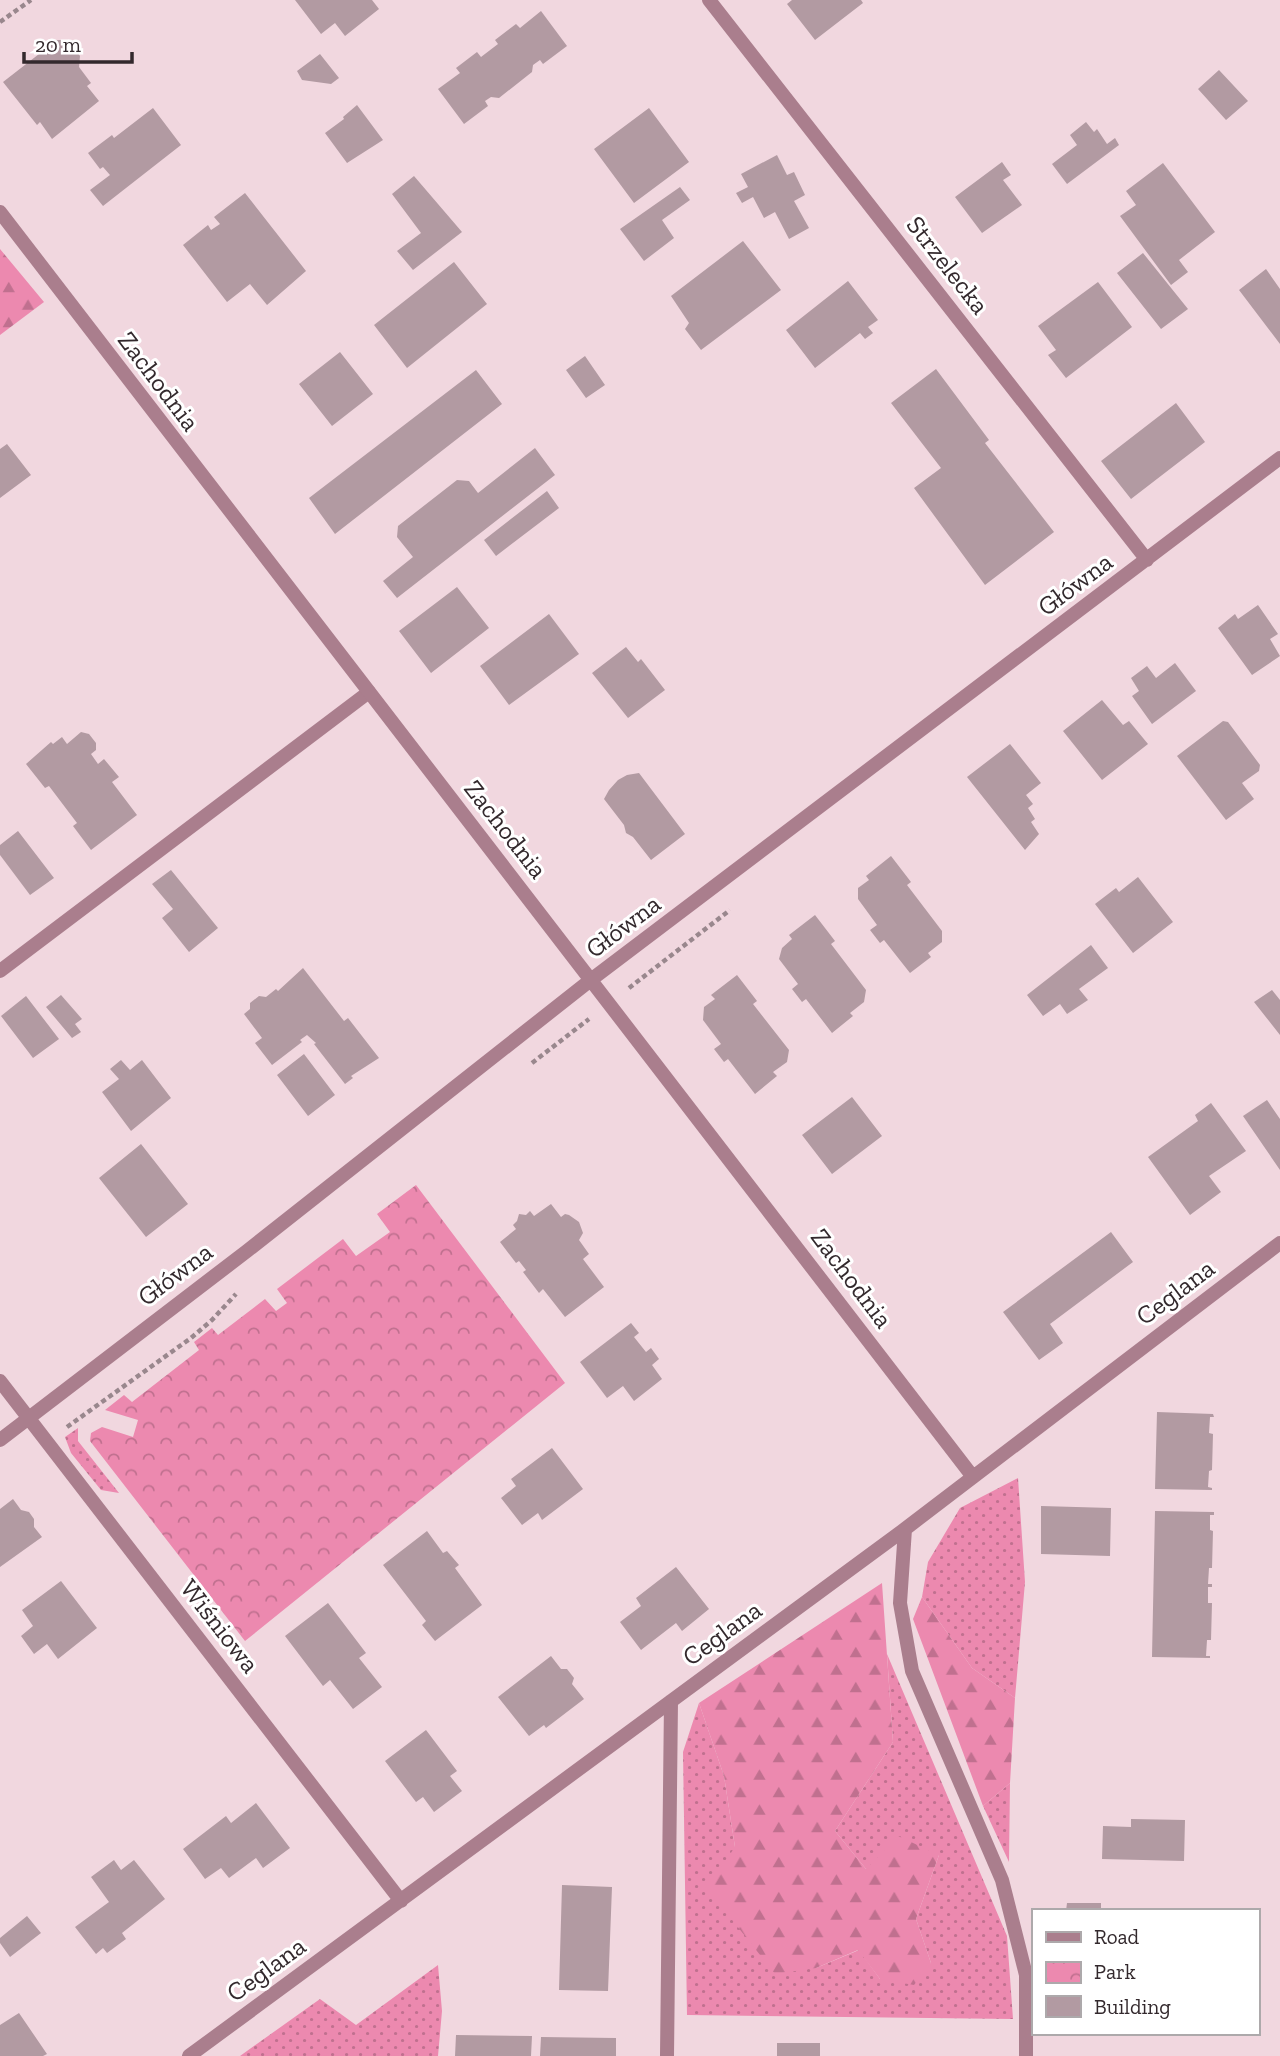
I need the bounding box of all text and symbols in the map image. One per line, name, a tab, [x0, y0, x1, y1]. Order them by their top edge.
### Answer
scale bar	[24, 21, 133, 65]
text: 20 m	[35, 32, 81, 57]
street label: Strzelecka	[900, 209, 997, 321]
street label: Zachodnia	[111, 325, 207, 437]
street label: Główna	[1031, 545, 1119, 623]
street label: Zachodnia	[458, 773, 555, 885]
street label: Główna	[579, 887, 667, 965]
street label: Zachodnia	[804, 1222, 900, 1334]
street label: Główna	[131, 1235, 219, 1313]
street label: Ceglana	[1129, 1252, 1221, 1332]
street label: Wiśniowa	[173, 1573, 267, 1680]
street label: Ceglana	[676, 1593, 768, 1672]
legend	[1032, 1909, 1259, 2035]
text: Road	[1094, 1924, 1140, 1949]
street label: Ceglana	[220, 1929, 312, 2008]
text: Park	[1094, 1959, 1136, 1984]
text: Building	[1094, 1994, 1171, 2019]

